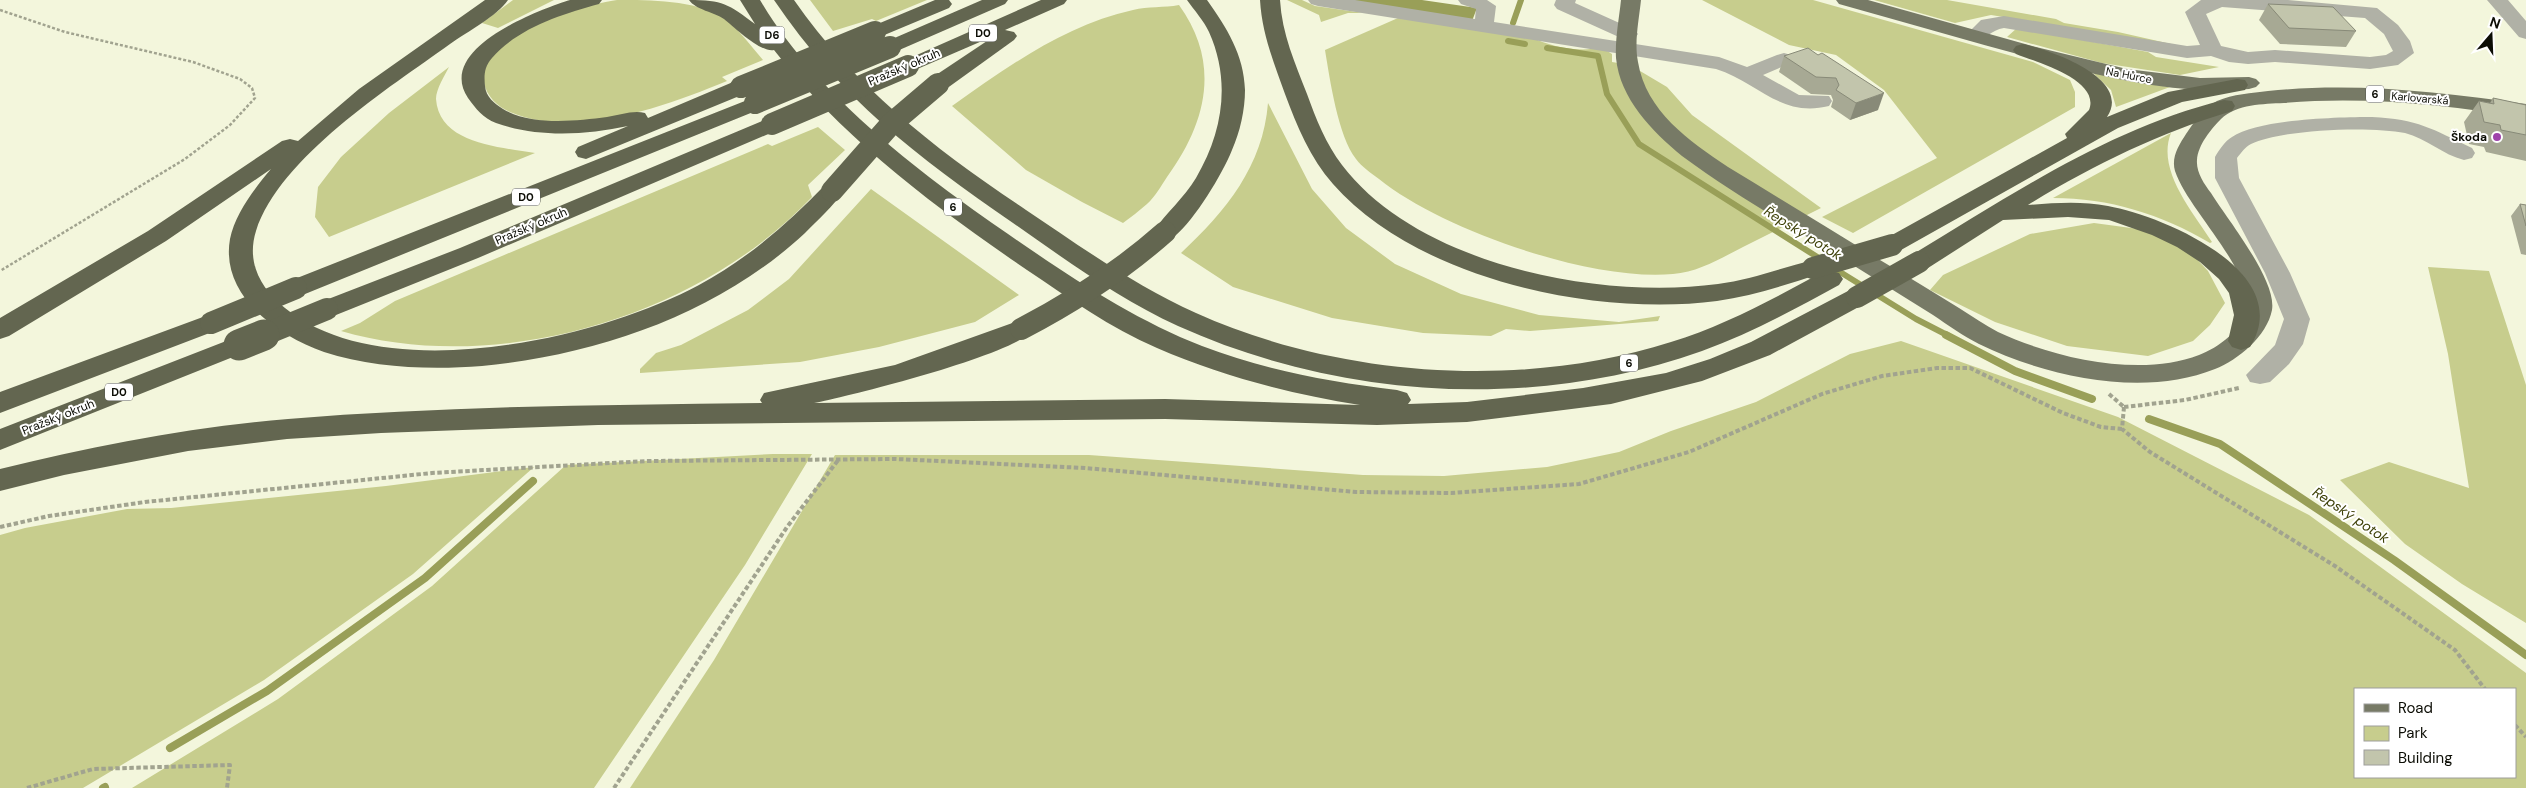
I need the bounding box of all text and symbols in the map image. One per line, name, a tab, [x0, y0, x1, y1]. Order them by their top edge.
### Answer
north arrow	[2466, 10, 2516, 60]
text: N	[2487, 13, 2503, 33]
road number: D0	[969, 24, 997, 42]
road number: D6	[760, 26, 784, 44]
street label: Pražský okruh	[866, 45, 943, 89]
street label: Na Hůrce	[2105, 64, 2153, 86]
road number: 6	[2366, 86, 2384, 102]
street label: Karlovarská	[2391, 89, 2449, 107]
place label: Škoda	[2451, 129, 2487, 145]
marker: Škoda	[2491, 131, 2503, 143]
road number: D0	[512, 188, 540, 206]
road number: 6	[944, 198, 962, 216]
water label: Řepský potok	[1761, 202, 1846, 264]
street label: Pražský okruh	[493, 204, 570, 248]
road number: 6	[1620, 354, 1638, 372]
road number: D0	[105, 384, 133, 401]
street label: Pražský okruh	[19, 395, 97, 439]
water label: Řepský potok	[2309, 483, 2393, 548]
legend	[2354, 688, 2516, 778]
text: Road	[2398, 698, 2433, 718]
text: Park	[2398, 723, 2428, 743]
text: Building	[2398, 748, 2453, 768]

